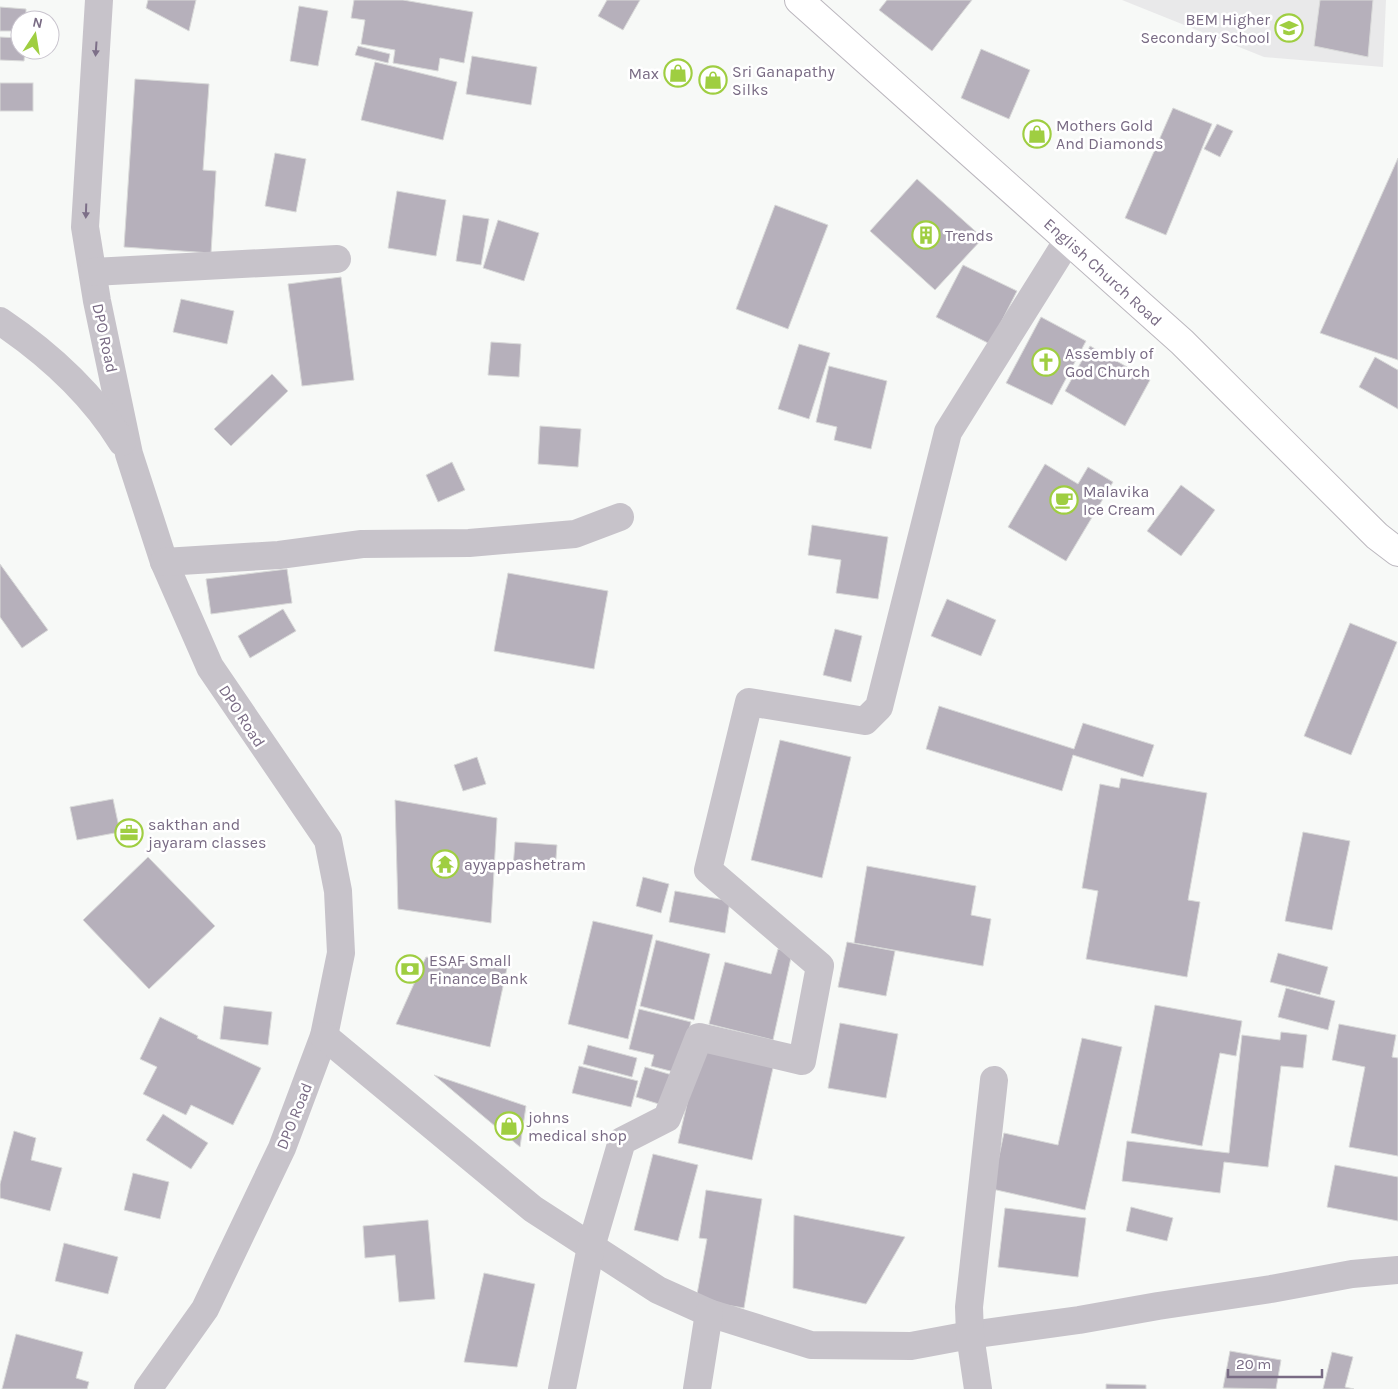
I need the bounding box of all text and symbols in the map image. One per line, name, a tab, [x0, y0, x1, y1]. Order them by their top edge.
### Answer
north arrow	[10, 10, 60, 60]
place label: BEM Higher Secondary School	[1141, 10, 1270, 47]
text: N	[31, 13, 44, 32]
school or university icon: BEM Higher Secondary School	[1274, 13, 1304, 43]
one-way arrow	[91, 41, 99, 57]
shop icon: Max	[663, 58, 693, 88]
place label: Sri Ganapathy Silks	[732, 62, 835, 99]
place label: Max	[628, 64, 659, 83]
shop icon: Sri Ganapathy Silks	[698, 65, 728, 95]
place label: Mothers Gold And Diamonds	[1056, 116, 1164, 153]
shop icon: Mothers Gold And Diamonds	[1022, 119, 1052, 149]
one-way arrow	[82, 203, 90, 219]
street label: English Church Road	[1040, 214, 1166, 330]
building icon: Trends	[911, 220, 941, 250]
place label: Trends	[945, 226, 993, 245]
street label: DPO Road	[88, 302, 122, 374]
place label: Assembly of God Church	[1065, 344, 1154, 381]
church icon: Assembly of God Church	[1031, 347, 1061, 377]
place label: Malavika Ice Cream	[1083, 482, 1155, 519]
cafe icon: Malavika Ice Cream	[1049, 485, 1079, 515]
street label: DPO Road	[215, 681, 269, 751]
place label: sakthan and jayaram classes	[146, 815, 266, 852]
office icon: sakthan and jayaram classes	[114, 818, 144, 848]
temple icon: ayyappashetram	[430, 849, 460, 879]
place label: ayyappashetram	[464, 855, 586, 874]
place label: ESAF Small Finance Bank	[429, 951, 528, 988]
bank icon: ESAF Small Finance Bank	[395, 954, 425, 984]
street label: DPO Road	[272, 1080, 316, 1152]
place label: johns medical shop	[526, 1108, 627, 1145]
shop icon: johns medical shop	[494, 1111, 524, 1141]
scale bar	[1228, 1346, 1322, 1378]
text: 20 m	[1236, 1355, 1271, 1373]

